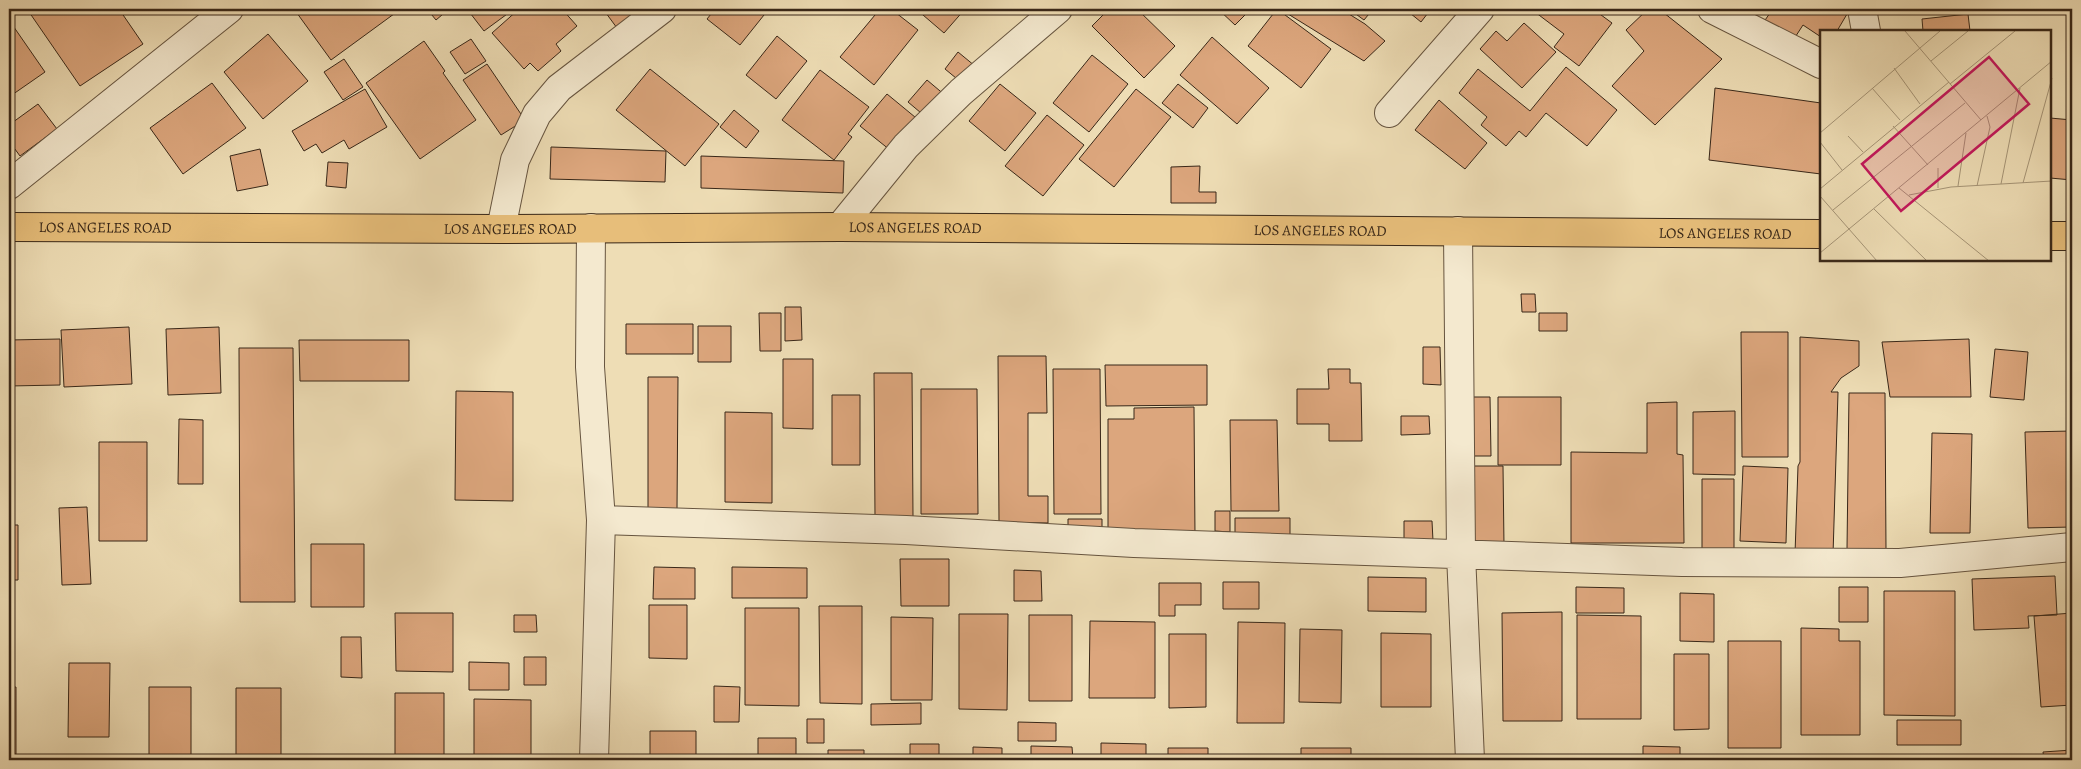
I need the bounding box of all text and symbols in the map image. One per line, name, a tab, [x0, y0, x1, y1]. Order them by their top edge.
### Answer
inset map	[1820, 30, 2051, 261]
street label: LOS ANGELES ROAD	[38, 217, 172, 238]
street label: LOS ANGELES ROAD	[848, 217, 982, 238]
street label: LOS ANGELES ROAD	[443, 219, 577, 239]
street label: LOS ANGELES ROAD	[1253, 220, 1387, 241]
street label: LOS ANGELES ROAD	[1658, 223, 1792, 244]

